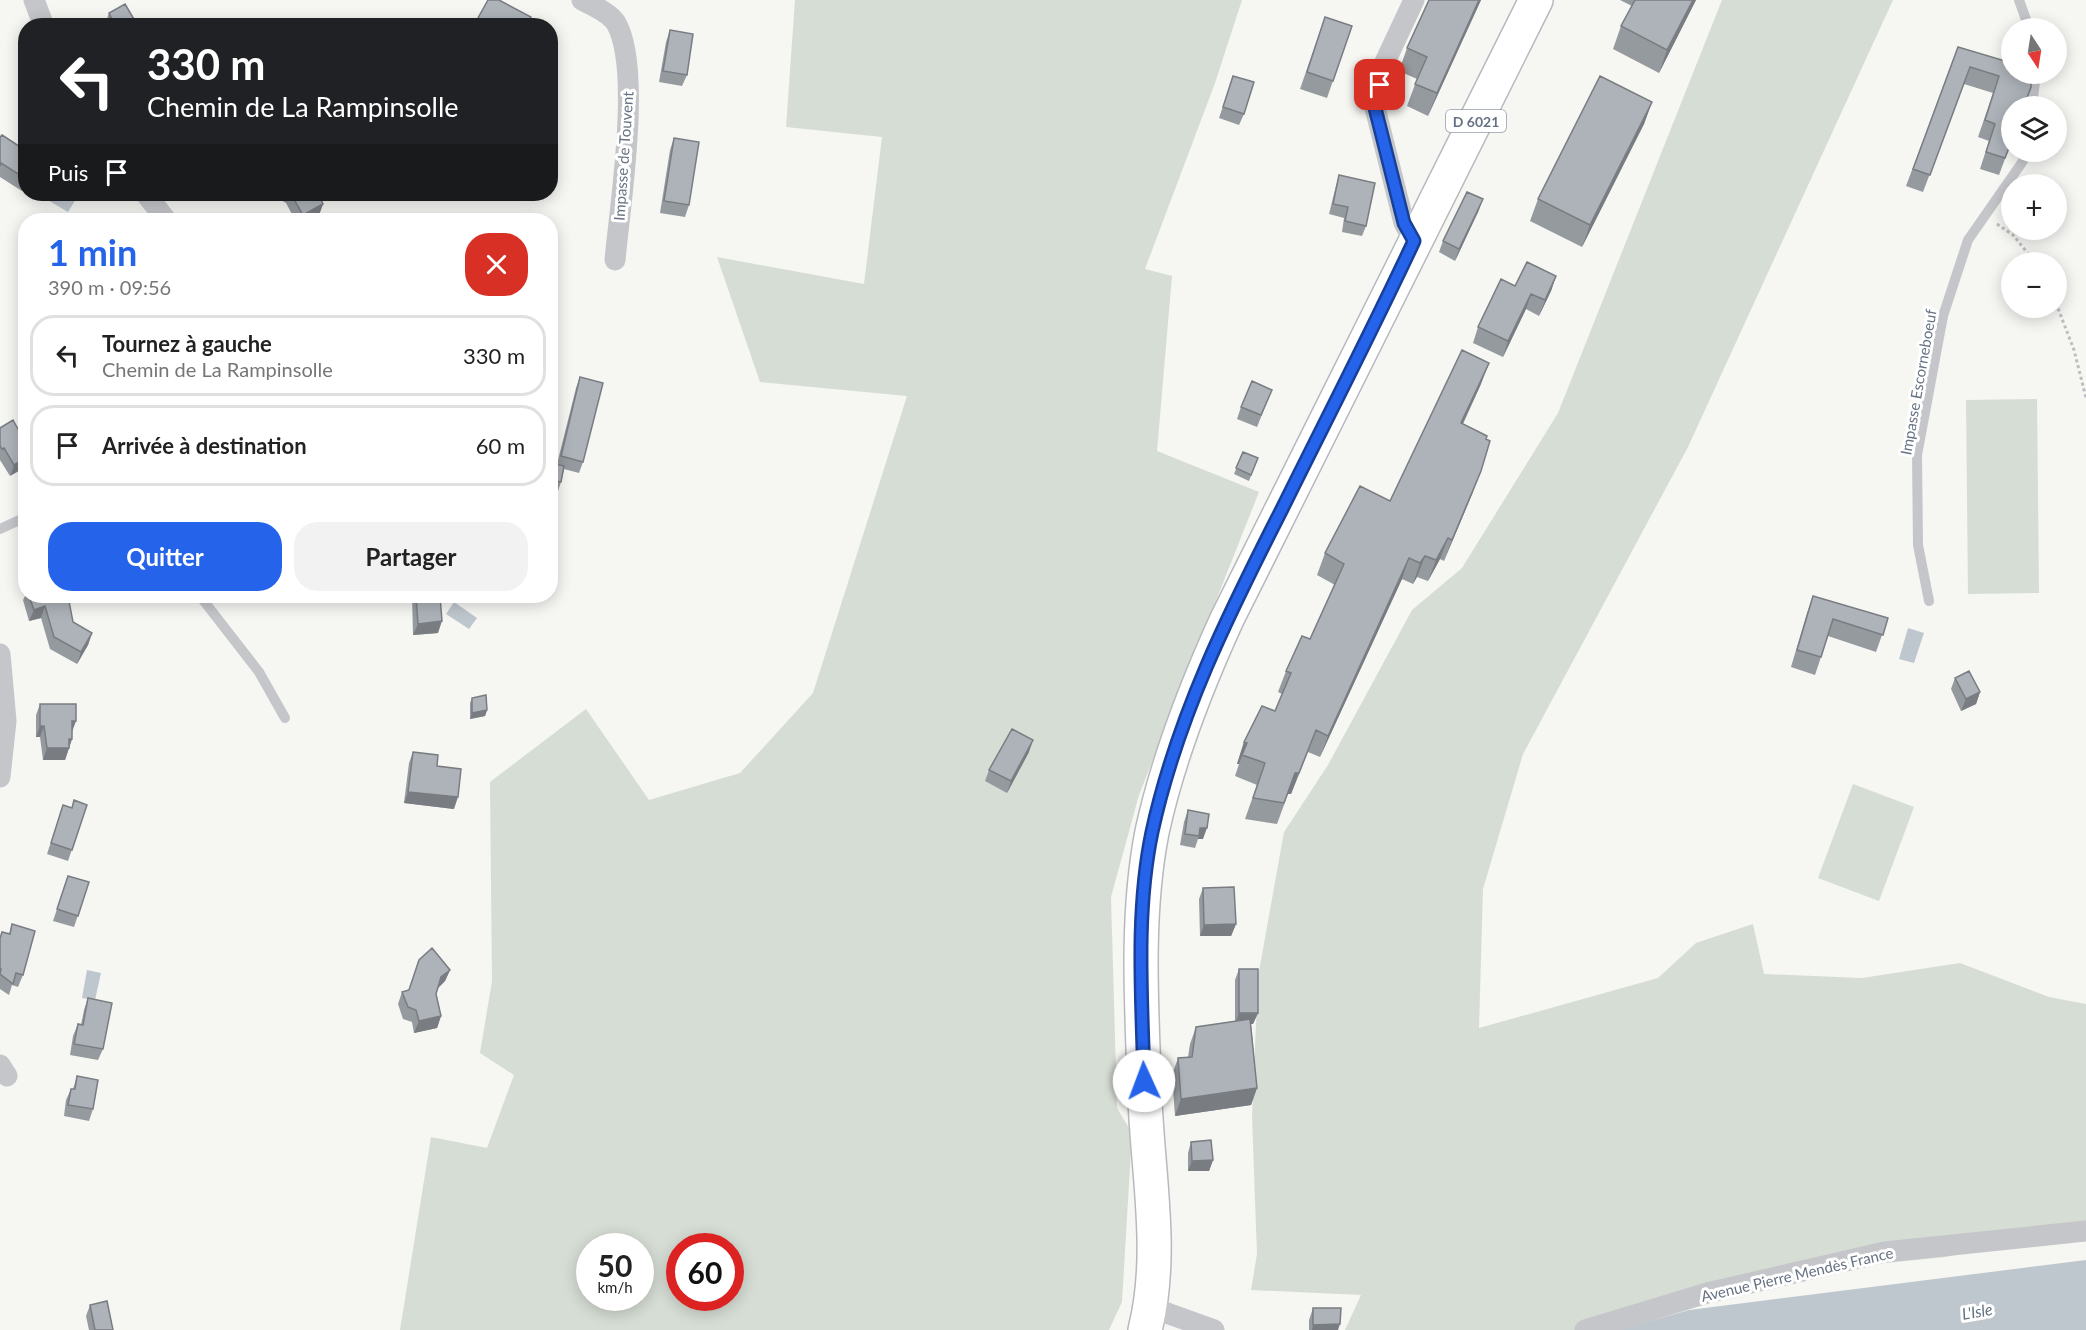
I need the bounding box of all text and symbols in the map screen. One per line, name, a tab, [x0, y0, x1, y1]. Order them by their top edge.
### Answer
north arrow	[2001, 18, 2067, 84]
map controls	[2001, 18, 2067, 318]
text: 330 m	[147, 39, 265, 89]
icon: left	[48, 42, 126, 120]
pin	[1354, 59, 1405, 110]
icon: arrive	[1363, 68, 1396, 101]
text: Chemin de La Rampinsolle	[147, 90, 459, 123]
street label: Impasse de Touvent	[609, 90, 637, 221]
button: layers	[2001, 96, 2067, 162]
road number: D 6021	[1446, 110, 1506, 132]
icon: arrive	[100, 156, 133, 189]
text: Puis	[48, 159, 88, 186]
button: +	[2001, 174, 2067, 240]
text: 1 min	[48, 230, 137, 274]
button: close	[465, 233, 528, 296]
button: −	[2001, 252, 2067, 318]
text: 390 m · 09:56	[48, 275, 171, 299]
street label: Impasse Escorneboeuf	[1896, 307, 1940, 456]
text: Tournez à gauche	[102, 330, 272, 357]
icon: left	[51, 339, 84, 372]
text: 330 m	[463, 342, 525, 369]
text: Chemin de La Rampinsolle	[102, 357, 333, 381]
icon: arrive	[51, 429, 84, 462]
text: Arrivée à destination	[102, 432, 307, 459]
text: 60 m	[476, 432, 525, 459]
button: Quitter	[48, 522, 282, 591]
button: Partager	[294, 522, 528, 591]
position arrow	[1112, 1049, 1176, 1113]
speed limit sign: 60	[666, 1233, 744, 1311]
street label: Avenue Pierre Mendès France	[1699, 1243, 1895, 1305]
text: 50	[598, 1247, 632, 1283]
text: km/h	[597, 1278, 633, 1296]
water label: L'Isle	[1960, 1299, 1994, 1323]

